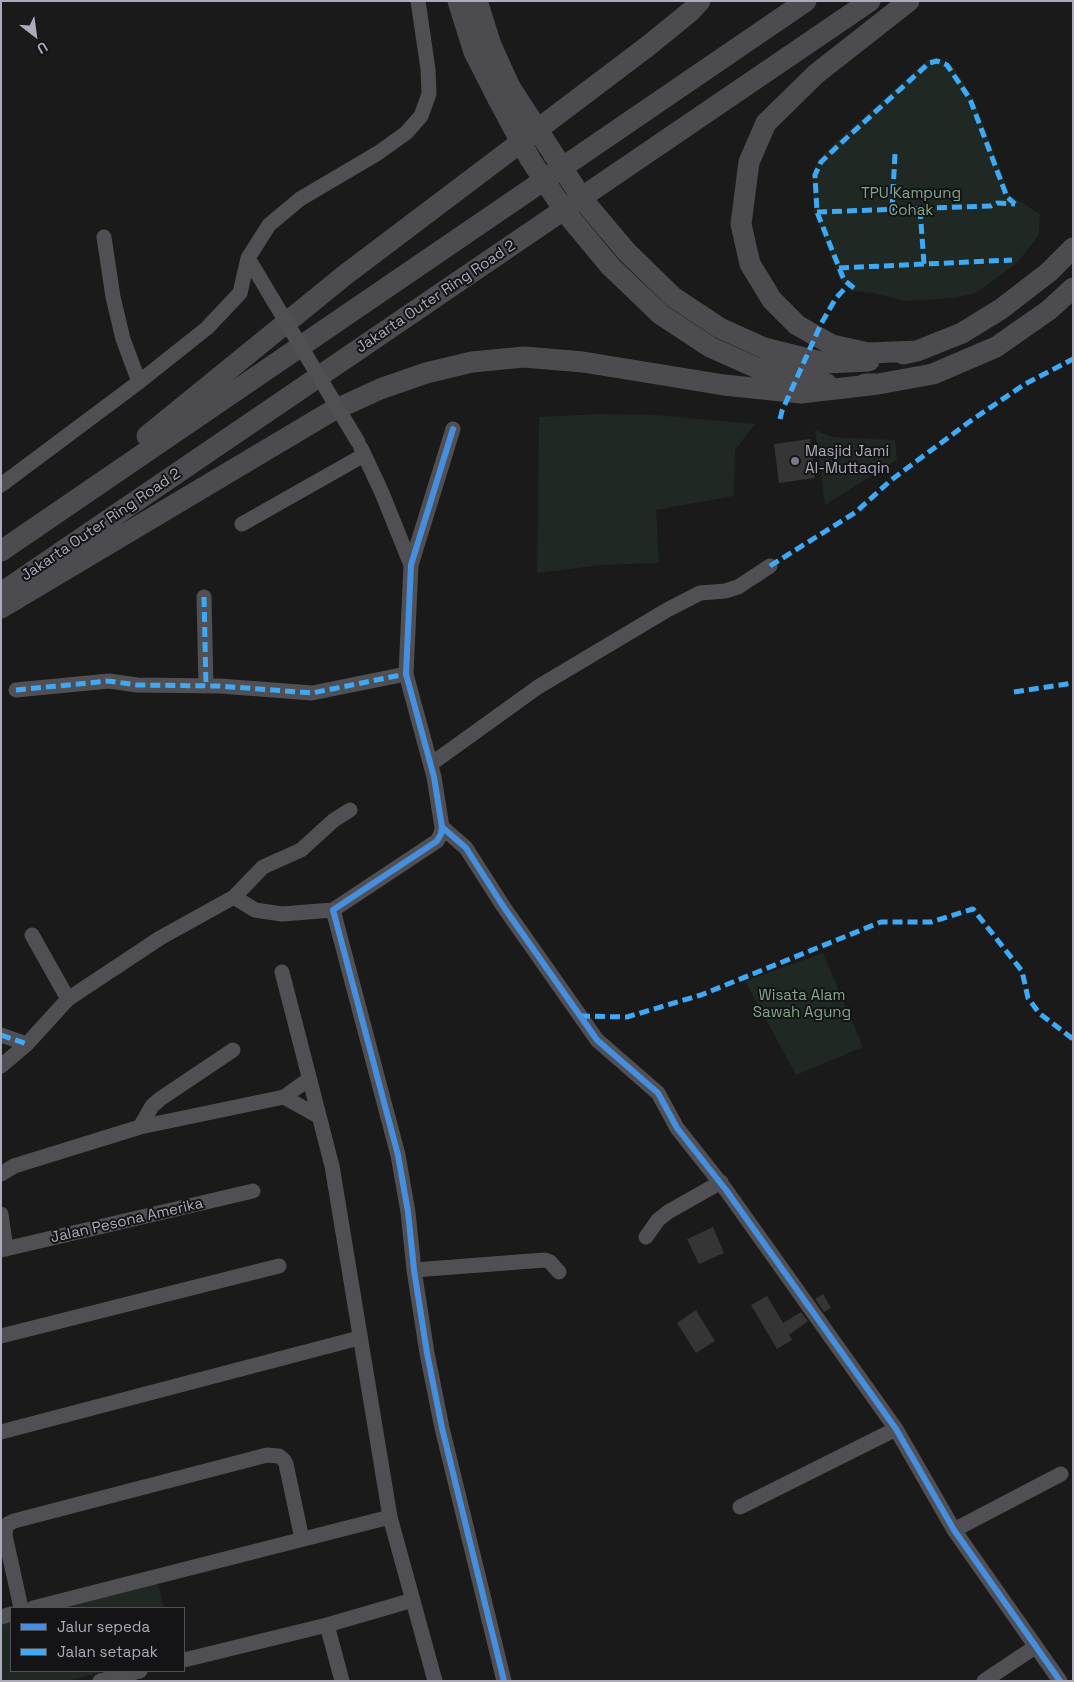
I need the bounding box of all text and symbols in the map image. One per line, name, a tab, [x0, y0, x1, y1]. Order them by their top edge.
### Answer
north arrow	[10, 10, 60, 60]
text: U	[34, 38, 51, 58]
park label: TPU Kampung Cohak	[861, 185, 961, 220]
street label: Jakarta Outer Ring Road 2	[353, 237, 519, 357]
place label: Masjid Jami Al-Muttaqin	[805, 443, 890, 478]
marker: Masjid Jami Al-Muttaqin	[789, 455, 801, 467]
street label: Jakarta Outer Ring Road 2	[18, 465, 184, 585]
park label: Wisata Alam Sawah Agung	[753, 987, 851, 1022]
street label: Jalan Pesona Amerika	[49, 1195, 205, 1247]
legend	[10, 1607, 185, 1672]
text: Jalur sepeda	[57, 1617, 150, 1636]
text: Jalan setapak	[57, 1642, 158, 1661]

